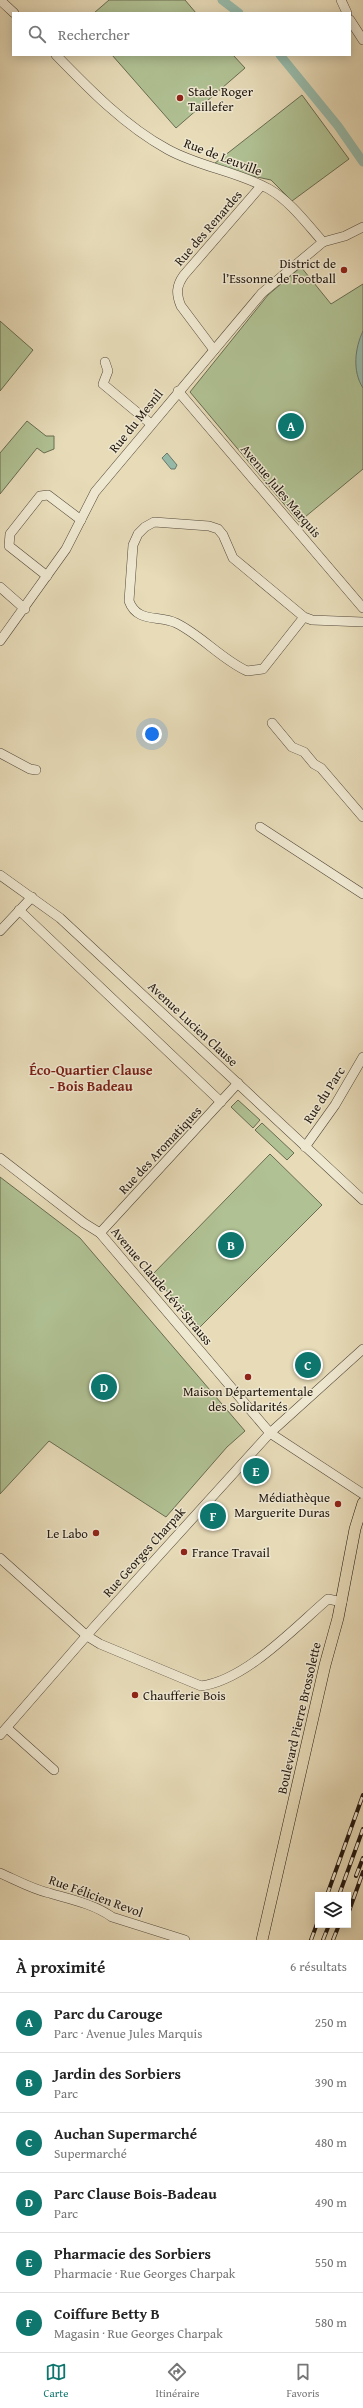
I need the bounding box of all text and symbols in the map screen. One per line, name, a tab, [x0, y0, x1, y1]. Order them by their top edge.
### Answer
search box	[12, 12, 351, 56]
icon: search	[26, 23, 48, 45]
text: Rechercher	[58, 24, 130, 45]
place label: Stade Roger Taillefer	[188, 82, 254, 116]
marker: Stade Roger Taillefer	[175, 93, 185, 103]
street label: Rue de Leuville	[181, 133, 265, 181]
street label: Rue des Renardes	[170, 186, 246, 270]
place label: District de l’Essonne de Football	[222, 254, 336, 288]
marker: District de l’Essonne de Football	[339, 265, 349, 275]
street label: Rue du Mesnil	[104, 385, 168, 457]
pin: A	[278, 411, 304, 441]
street label: Avenue Jules Marquis	[236, 440, 326, 542]
your location	[142, 724, 162, 744]
street label: Avenue Lucien Clause	[144, 977, 242, 1071]
district label: Éco-Quartier Clause - Bois Badeau	[29, 1060, 153, 1096]
street label: Rue du Parc	[299, 1063, 350, 1127]
street label: Rue des Aromatiques	[114, 1102, 206, 1198]
street label: Avenue Claude Lévi-Strauss	[107, 1223, 217, 1349]
pin: B	[218, 1230, 244, 1260]
pin: C	[295, 1350, 321, 1380]
pin: D	[91, 1372, 117, 1402]
marker: Maison Départementale des Solidarités	[243, 1372, 253, 1382]
place label: Maison Départementale des Solidarités	[183, 1382, 313, 1416]
pin: E	[243, 1456, 269, 1486]
place label: Médiathèque Marguerite Duras	[234, 1488, 330, 1522]
marker: Médiathèque Marguerite Duras	[333, 1499, 343, 1509]
pin: F	[200, 1501, 226, 1531]
street label: Rue Georges Charpak	[98, 1502, 190, 1601]
place label: Le Labo	[47, 1524, 88, 1543]
marker: Le Labo	[91, 1528, 101, 1538]
place label: France Travail	[192, 1543, 270, 1562]
marker: France Travail	[179, 1547, 189, 1557]
street label: Boulevard Pierre Brossolette	[272, 1640, 326, 1796]
place label: Chaufferie Bois	[143, 1686, 226, 1705]
marker: Chaufferie Bois	[130, 1690, 140, 1700]
street label: Rue Félicien Revol	[46, 1870, 146, 1922]
map controls	[315, 1892, 351, 1928]
button: layers	[315, 1892, 351, 1928]
text: À proximité	[16, 1954, 105, 1979]
text: 6 résultats	[290, 1957, 347, 1976]
text: Parc du Carouge	[54, 2003, 163, 2024]
text: A	[25, 2013, 33, 2032]
text: 250 m	[315, 2013, 347, 2032]
text: Parc · Avenue Jules Marquis	[54, 2024, 202, 2043]
text: Jardin des Sorbiers	[54, 2063, 181, 2084]
text: B	[25, 2073, 33, 2092]
text: 390 m	[315, 2073, 347, 2092]
text: Parc	[54, 2084, 78, 2103]
text: Auchan Supermarché	[54, 2123, 197, 2144]
text: C	[25, 2133, 33, 2152]
text: 480 m	[315, 2133, 347, 2152]
text: Supermarché	[54, 2144, 127, 2163]
text: Parc Clause Bois-Badeau	[54, 2183, 217, 2204]
text: D	[25, 2193, 33, 2212]
text: 490 m	[315, 2193, 347, 2212]
text: Parc	[54, 2204, 78, 2223]
text: Pharmacie des Sorbiers	[54, 2243, 211, 2264]
text: E	[26, 2253, 32, 2272]
text: 550 m	[315, 2253, 347, 2272]
text: Pharmacie · Rue Georges Charpak	[54, 2264, 235, 2283]
text: Coiffure Betty B	[54, 2303, 160, 2324]
text: F	[26, 2313, 32, 2332]
text: 580 m	[315, 2313, 347, 2332]
text: Magasin · Rue Georges Charpak	[54, 2324, 223, 2343]
tab: Carte	[44, 2361, 68, 2401]
tab: Itinéraire	[156, 2361, 199, 2401]
tab: Favoris	[287, 2361, 319, 2401]

